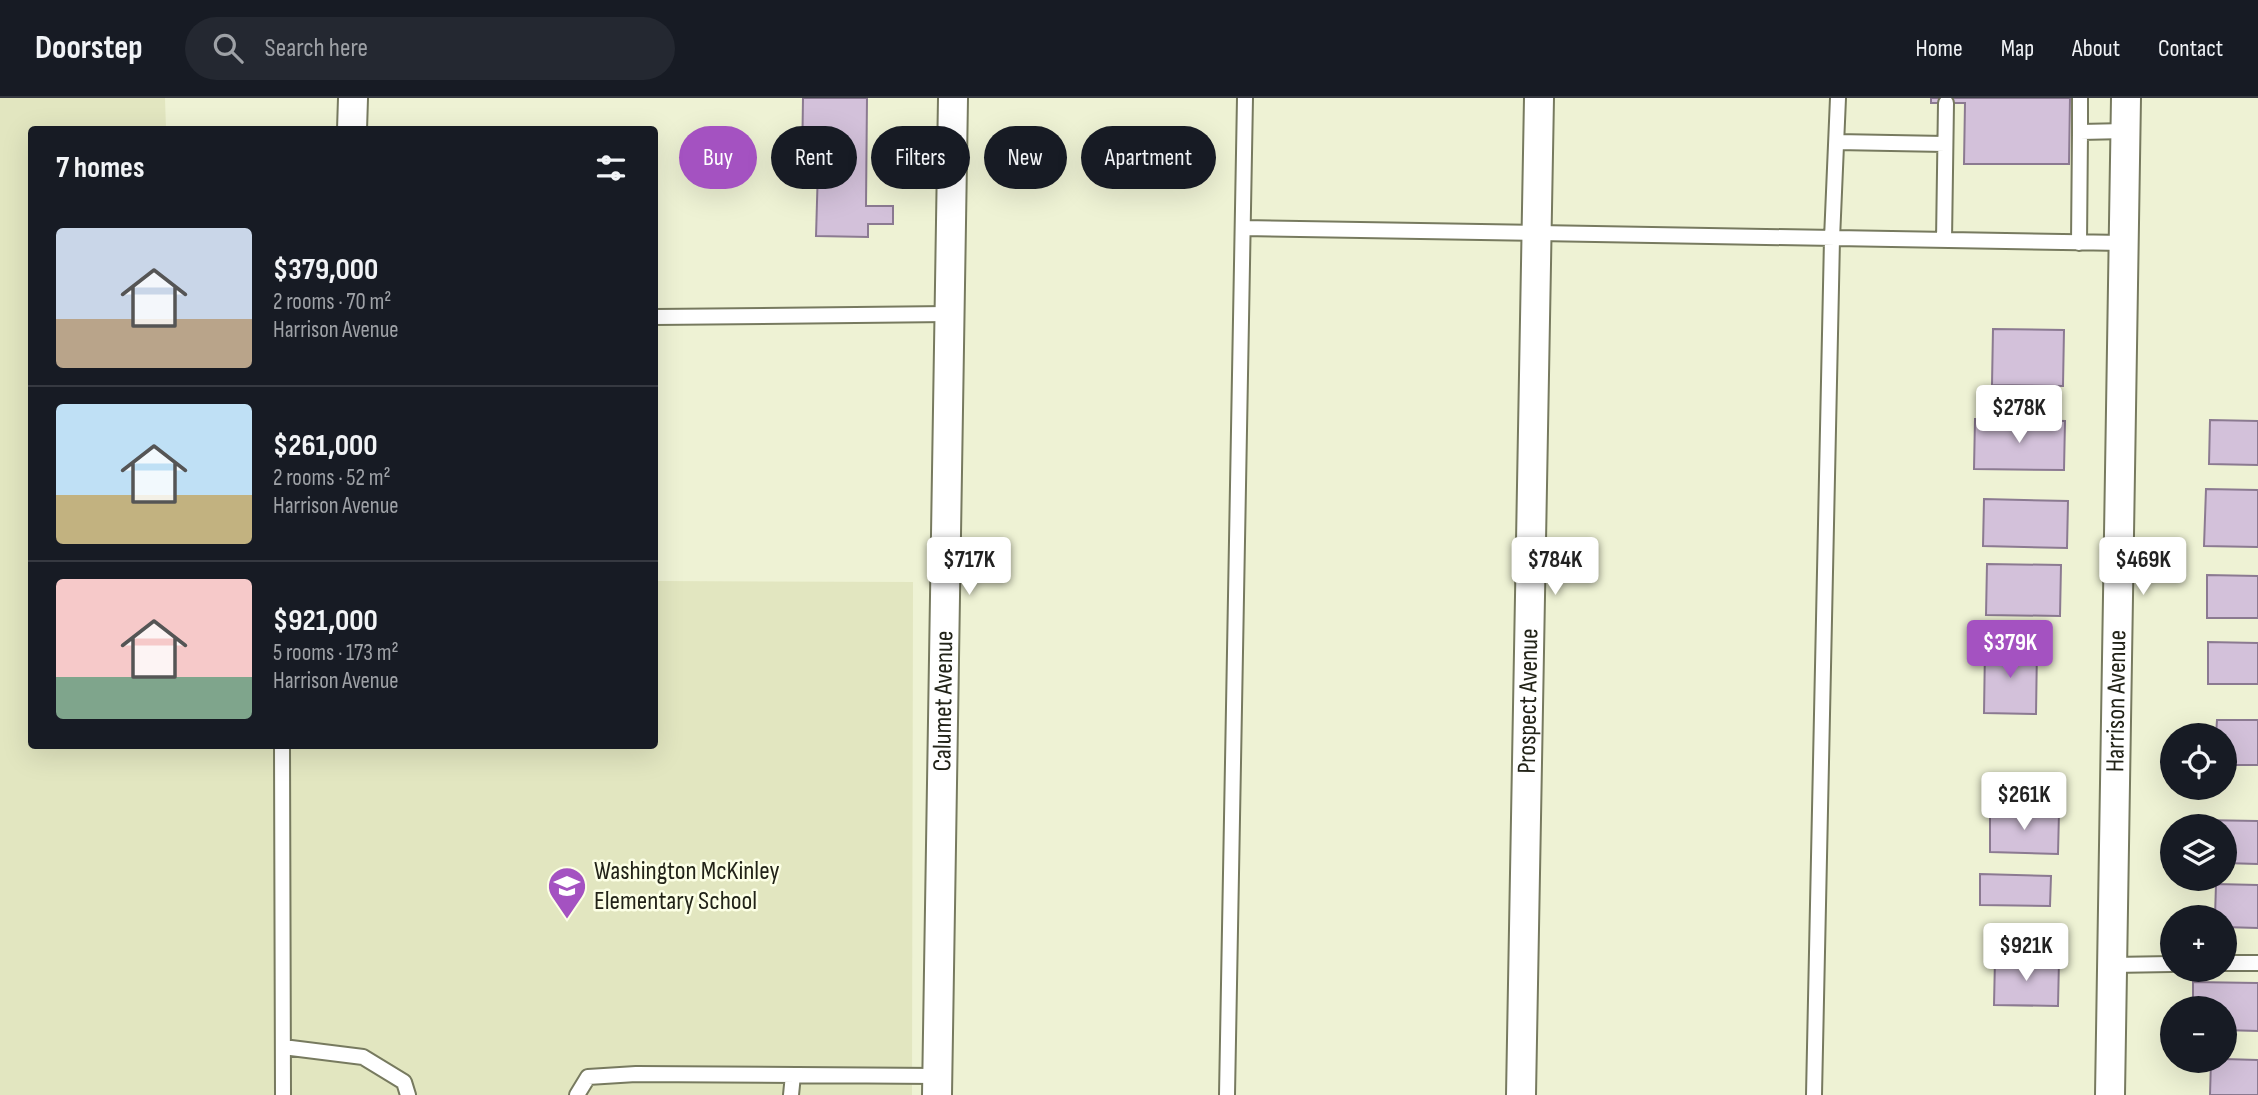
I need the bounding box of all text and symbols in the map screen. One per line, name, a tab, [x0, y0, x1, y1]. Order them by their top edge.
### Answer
search box	[185, 17, 675, 80]
text: Doorstep	[35, 28, 143, 68]
icon: search	[209, 29, 247, 67]
text: Search here	[265, 33, 368, 64]
text: Home	[1915, 34, 1963, 63]
text: Map	[2001, 34, 2034, 63]
text: About	[2072, 34, 2120, 63]
text: Contact	[2158, 34, 2223, 63]
chip: Buy	[679, 126, 757, 189]
chip: Rent	[771, 126, 857, 189]
chip: Filters	[871, 126, 970, 189]
chip: New	[984, 126, 1067, 189]
chip: Apartment	[1081, 126, 1216, 189]
icon: filters	[592, 149, 630, 187]
text: 7 homes	[56, 150, 144, 186]
text: $379,000	[273, 252, 378, 288]
icon: home	[112, 256, 196, 340]
text: 2 rooms · 70 m²	[273, 288, 391, 316]
text: Harrison Avenue	[273, 316, 399, 344]
pin: $278K	[1970, 386, 2068, 445]
text: $278K	[1992, 394, 2046, 422]
text: $261,000	[273, 428, 378, 464]
icon: home	[112, 432, 196, 516]
text: 2 rooms · 52 m²	[273, 464, 391, 492]
text: Harrison Avenue	[273, 492, 399, 520]
pin: $717K	[920, 538, 1018, 597]
pin: $784K	[1506, 538, 1604, 597]
pin: $469K	[2094, 538, 2192, 597]
text: $717K	[943, 546, 995, 574]
text: $784K	[1528, 546, 1582, 574]
text: $469K	[2115, 546, 2171, 574]
text: $921,000	[273, 603, 378, 639]
icon: home	[112, 607, 196, 691]
pin: $379K	[1961, 620, 2059, 680]
street label: Prospect Avenue	[1511, 628, 1545, 774]
text: $379K	[1983, 629, 2037, 657]
street label: Calumet Avenue	[927, 630, 960, 772]
street label: Harrison Avenue	[2100, 630, 2133, 772]
text: 5 rooms · 173 m²	[273, 639, 399, 667]
text: Harrison Avenue	[273, 667, 399, 695]
map controls	[2160, 723, 2237, 1073]
button: locate	[2160, 723, 2237, 800]
pin: $261K	[1975, 772, 2073, 832]
text: $261K	[1997, 781, 2051, 809]
button: layers	[2160, 814, 2237, 891]
place label: Washington McKinley Elementary School	[594, 856, 779, 917]
school or university icon: Washington McKinley Elementary School	[546, 865, 588, 920]
button: +	[2160, 905, 2237, 982]
pin: $921K	[1977, 924, 2075, 983]
text: $921K	[1999, 932, 2053, 960]
button: −	[2160, 996, 2237, 1073]

